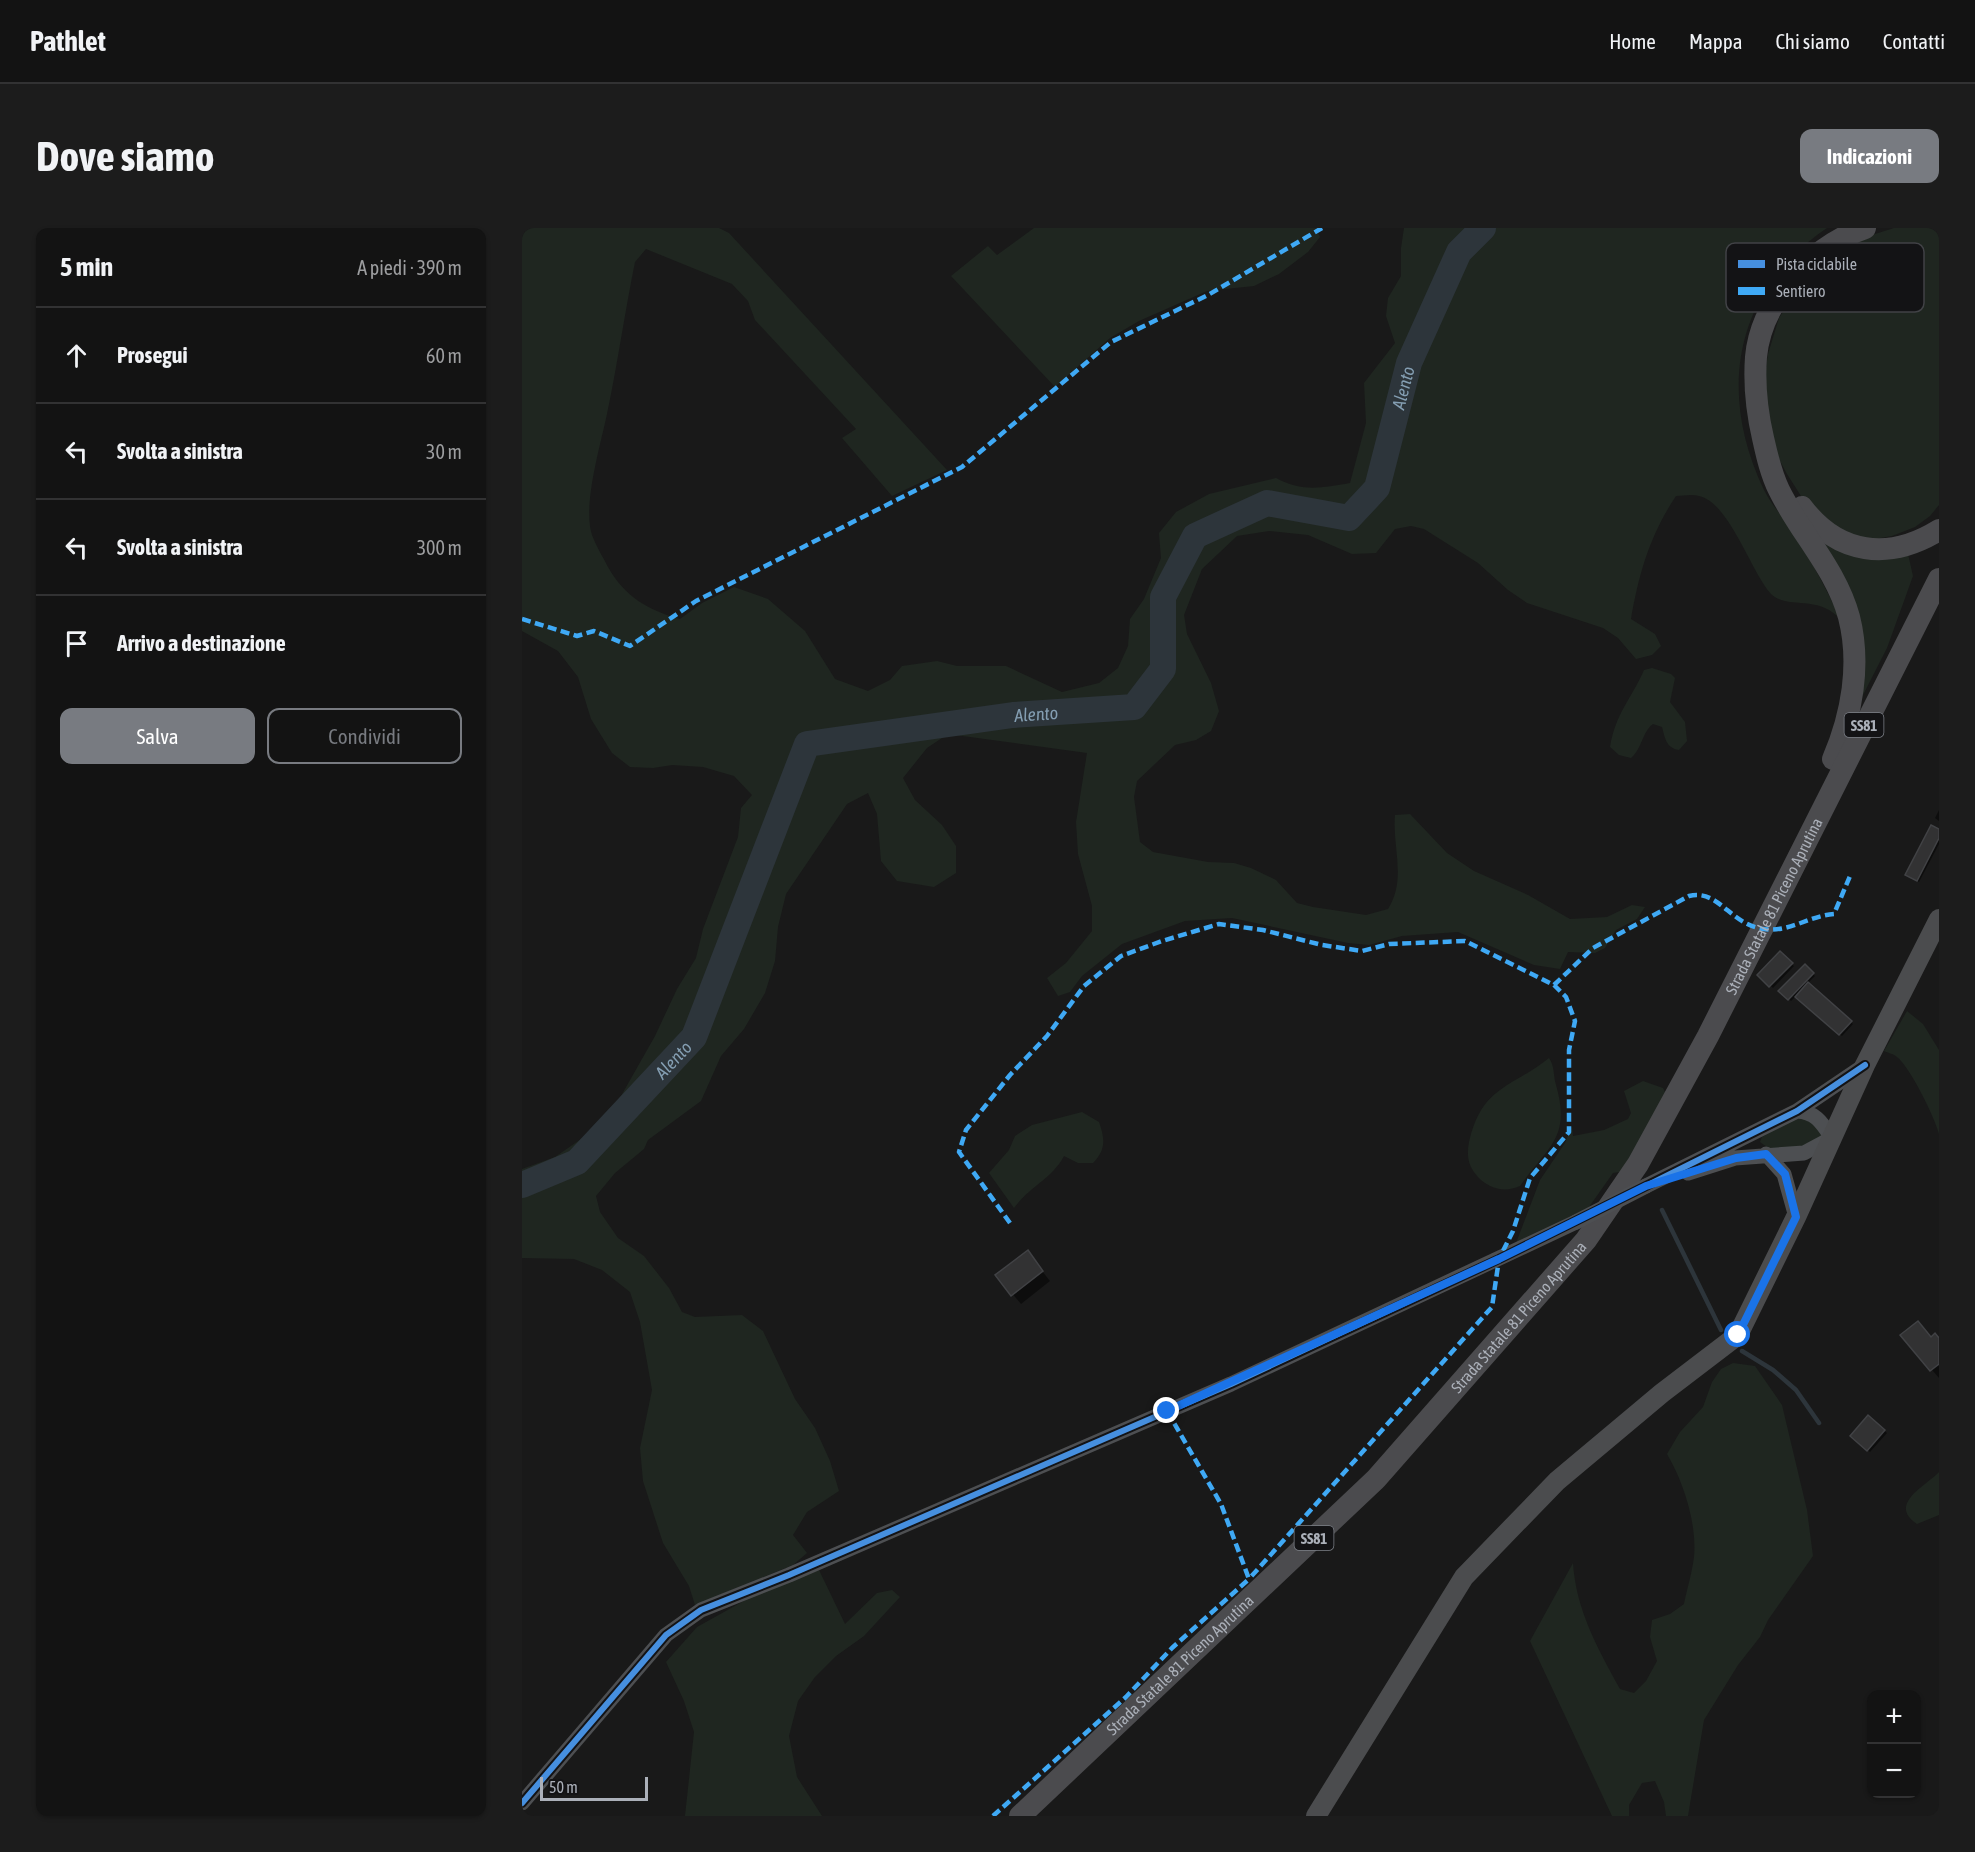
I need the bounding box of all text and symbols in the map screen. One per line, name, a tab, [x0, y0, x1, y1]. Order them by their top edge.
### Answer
text: Pathlet	[30, 25, 106, 57]
text: Home	[1609, 29, 1656, 53]
text: Mappa	[1689, 29, 1742, 53]
text: Chi siamo	[1775, 29, 1850, 53]
text: Contatti	[1883, 29, 1945, 53]
button: Indicazioni	[1800, 129, 1939, 183]
text: Dove siamo	[36, 132, 215, 180]
legend	[1726, 243, 1924, 312]
text: 5 min	[60, 252, 113, 282]
text: Pista ciclabile	[1776, 255, 1857, 273]
text: A piedi · 390 m	[357, 256, 462, 279]
text: Sentiero	[1776, 282, 1826, 300]
icon: ahead	[60, 339, 93, 372]
text: Prosegui	[117, 342, 188, 368]
text: 60 m	[426, 344, 462, 367]
water label: Alento	[1387, 364, 1418, 412]
icon: left	[60, 435, 93, 468]
text: Svolta a sinistra	[117, 438, 243, 464]
text: 30 m	[426, 440, 462, 463]
icon: left	[60, 531, 93, 564]
text: Svolta a sinistra	[117, 534, 243, 560]
text: 300 m	[417, 536, 462, 559]
icon: arrive	[60, 627, 93, 660]
text: Arrivo a destinazione	[117, 630, 286, 656]
water label: Alento	[1013, 702, 1059, 725]
button: Salva	[60, 708, 255, 764]
button: Condividi	[267, 708, 462, 764]
road number: SS81	[1844, 713, 1884, 737]
street label: Strada Statale 81 Piceno Aprutina	[1722, 815, 1826, 997]
water label: Alento	[650, 1036, 696, 1083]
street label: Strada Statale 81 Piceno Aprutina	[1447, 1238, 1590, 1396]
route start	[1724, 1321, 1750, 1347]
route end	[1153, 1397, 1179, 1423]
road number: SS81	[1294, 1526, 1334, 1550]
street label: Strada Statale 81 Piceno Aprutina	[1103, 1591, 1257, 1738]
map controls	[1867, 1690, 1921, 1798]
button: +	[1867, 1690, 1921, 1744]
button: −	[1867, 1744, 1921, 1798]
scale bar	[540, 1774, 648, 1802]
text: 50 m	[549, 1778, 578, 1796]

